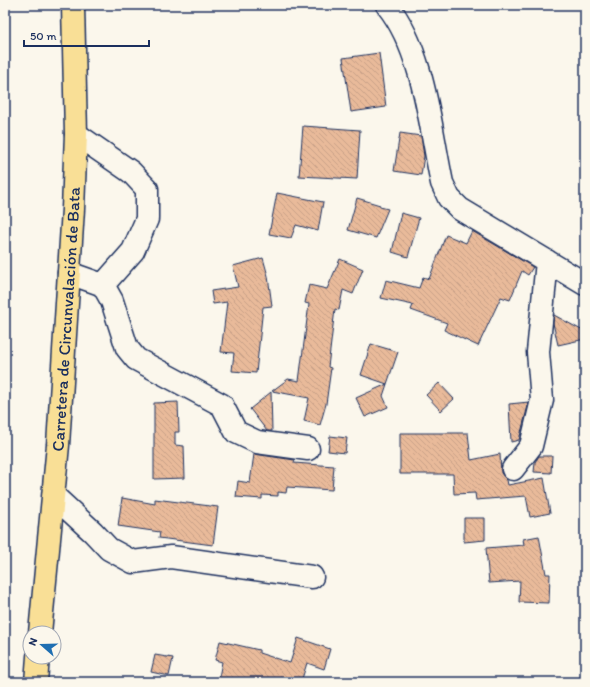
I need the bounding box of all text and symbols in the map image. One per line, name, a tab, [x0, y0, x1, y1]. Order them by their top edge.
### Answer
scale bar	[24, 22, 149, 48]
text: 50 m	[30, 29, 56, 43]
street label: Carretera de Circunvalación de Bata	[47, 186, 84, 452]
north arrow	[22, 625, 62, 665]
text: N	[26, 636, 40, 647]

